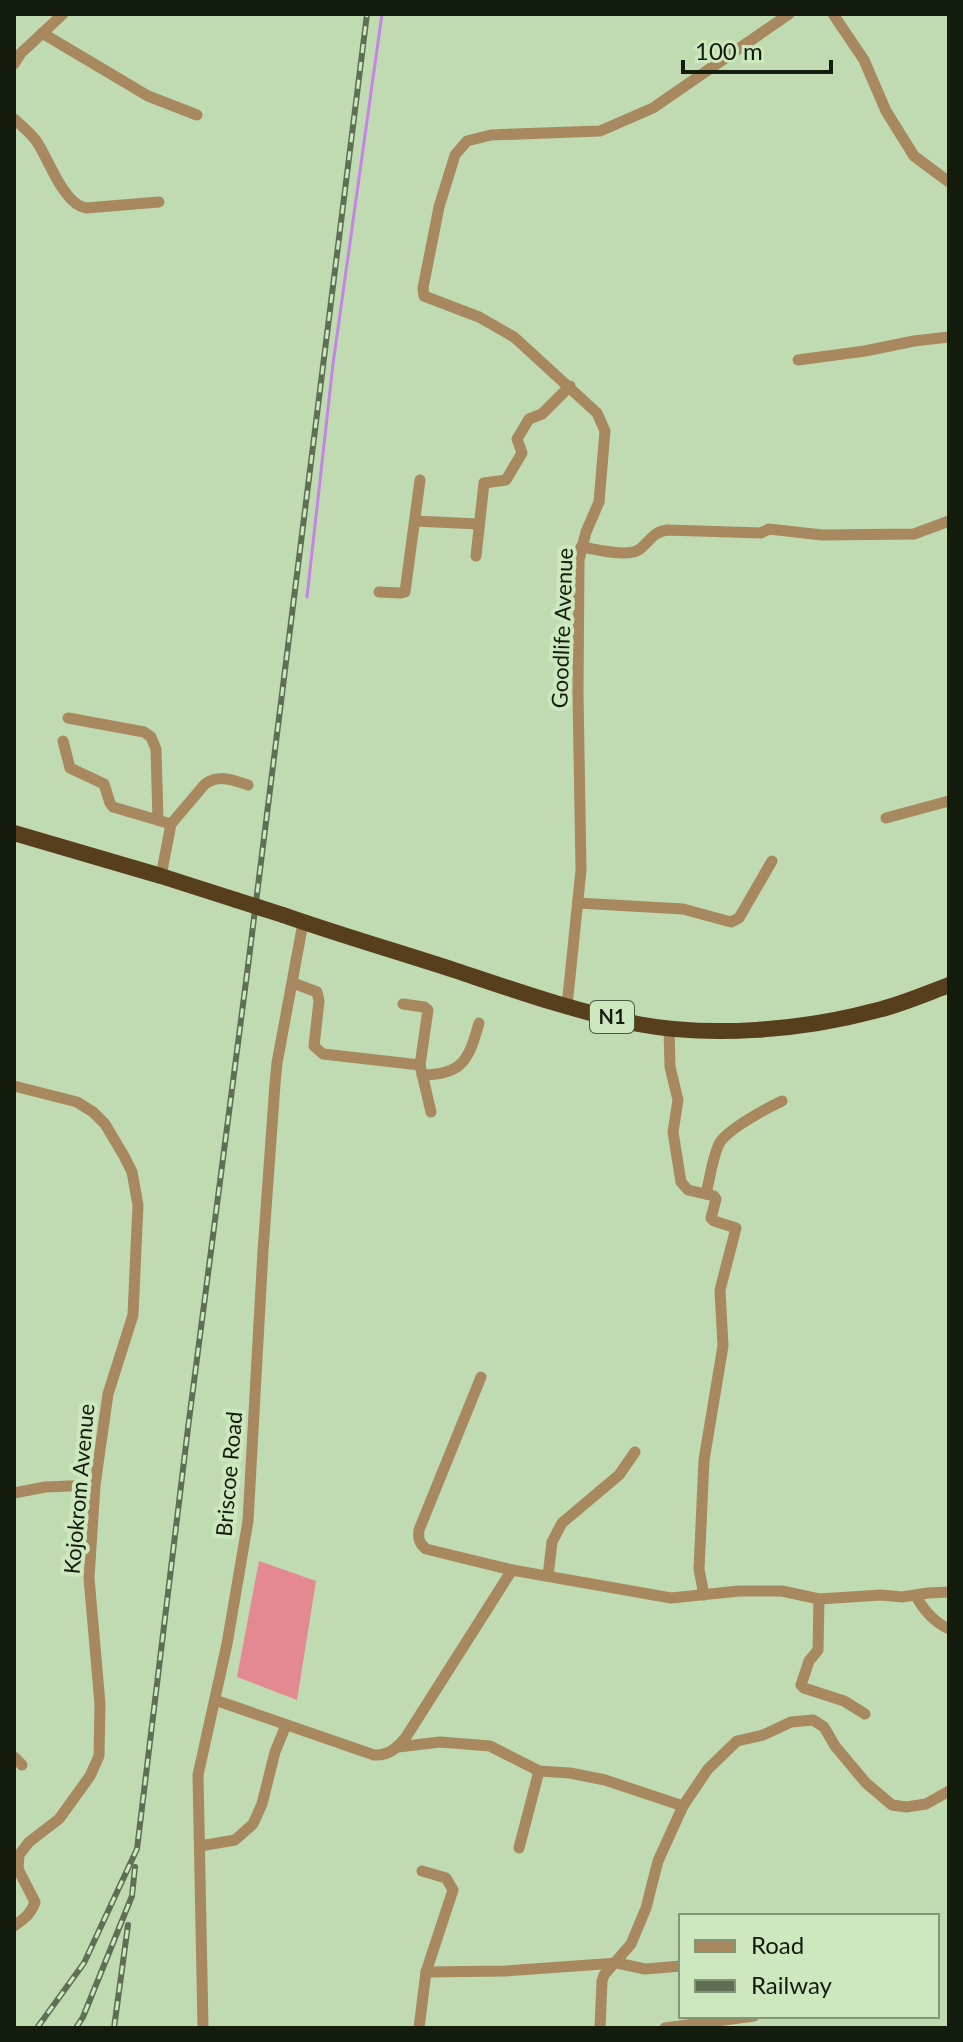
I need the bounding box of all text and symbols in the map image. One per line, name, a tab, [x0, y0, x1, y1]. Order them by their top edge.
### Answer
scale bar	[683, 24, 831, 74]
text: 100 m	[695, 36, 763, 65]
street label: Goodlife Avenue	[545, 547, 578, 709]
road number: N1	[590, 1001, 634, 1033]
street label: Kojokrom Avenue	[58, 1403, 99, 1575]
street label: Briscoe Road	[210, 1410, 247, 1538]
legend	[679, 1914, 939, 2018]
text: Road	[751, 1930, 804, 1959]
text: Railway	[751, 1970, 833, 1999]

